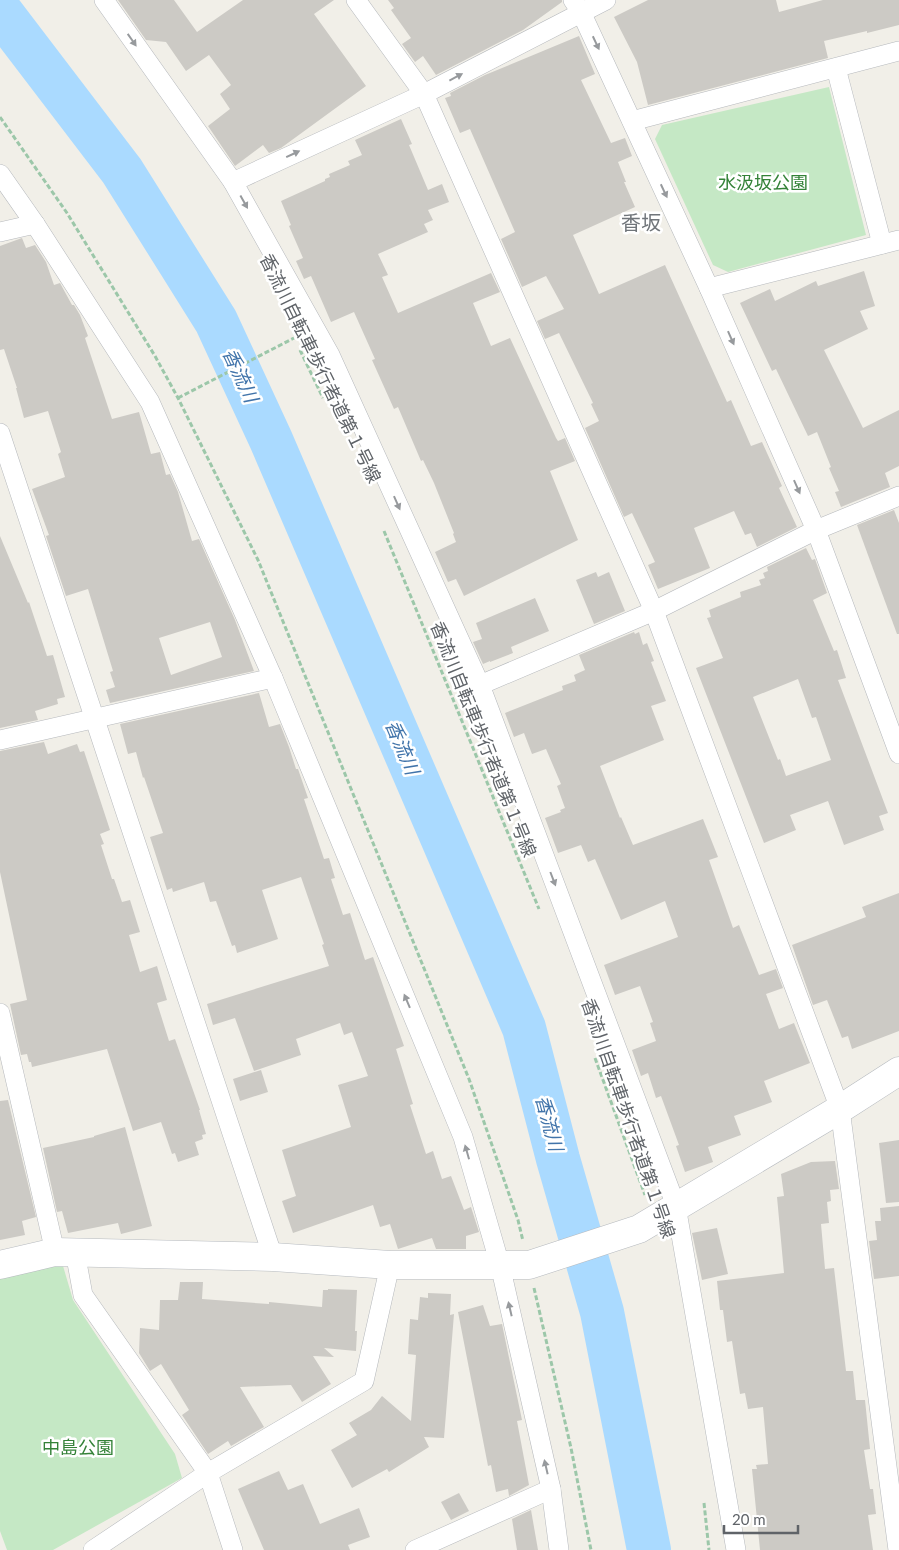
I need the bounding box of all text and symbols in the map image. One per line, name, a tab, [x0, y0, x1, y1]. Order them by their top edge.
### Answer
one-way arrow	[127, 33, 137, 47]
one-way arrow	[592, 36, 600, 50]
one-way arrow	[449, 73, 463, 82]
one-way arrow	[286, 150, 300, 158]
park label: 水汲坂公園	[718, 171, 808, 193]
one-way arrow	[660, 184, 668, 198]
one-way arrow	[240, 195, 248, 209]
district label: 香坂	[621, 210, 661, 234]
street label: 香流川自転車歩行者道第１号線	[256, 250, 386, 486]
one-way arrow	[728, 331, 736, 345]
water label: 香流川	[219, 344, 264, 407]
one-way arrow	[794, 480, 802, 494]
one-way arrow	[393, 495, 401, 510]
street label: 香流川自転車歩行者道第１号線	[427, 618, 541, 860]
water label: 香流川	[381, 716, 426, 780]
one-way arrow	[549, 872, 557, 887]
one-way arrow	[402, 994, 410, 1009]
street label: 香流川自転車歩行者道第１号線	[578, 995, 680, 1241]
water label: 香流川	[532, 1092, 569, 1155]
one-way arrow	[463, 1145, 471, 1160]
one-way arrow	[506, 1301, 514, 1316]
park label: 中島公園	[42, 1436, 114, 1458]
one-way arrow	[542, 1460, 550, 1475]
scale bar	[724, 1502, 798, 1534]
text: 20 m	[732, 1510, 766, 1528]

